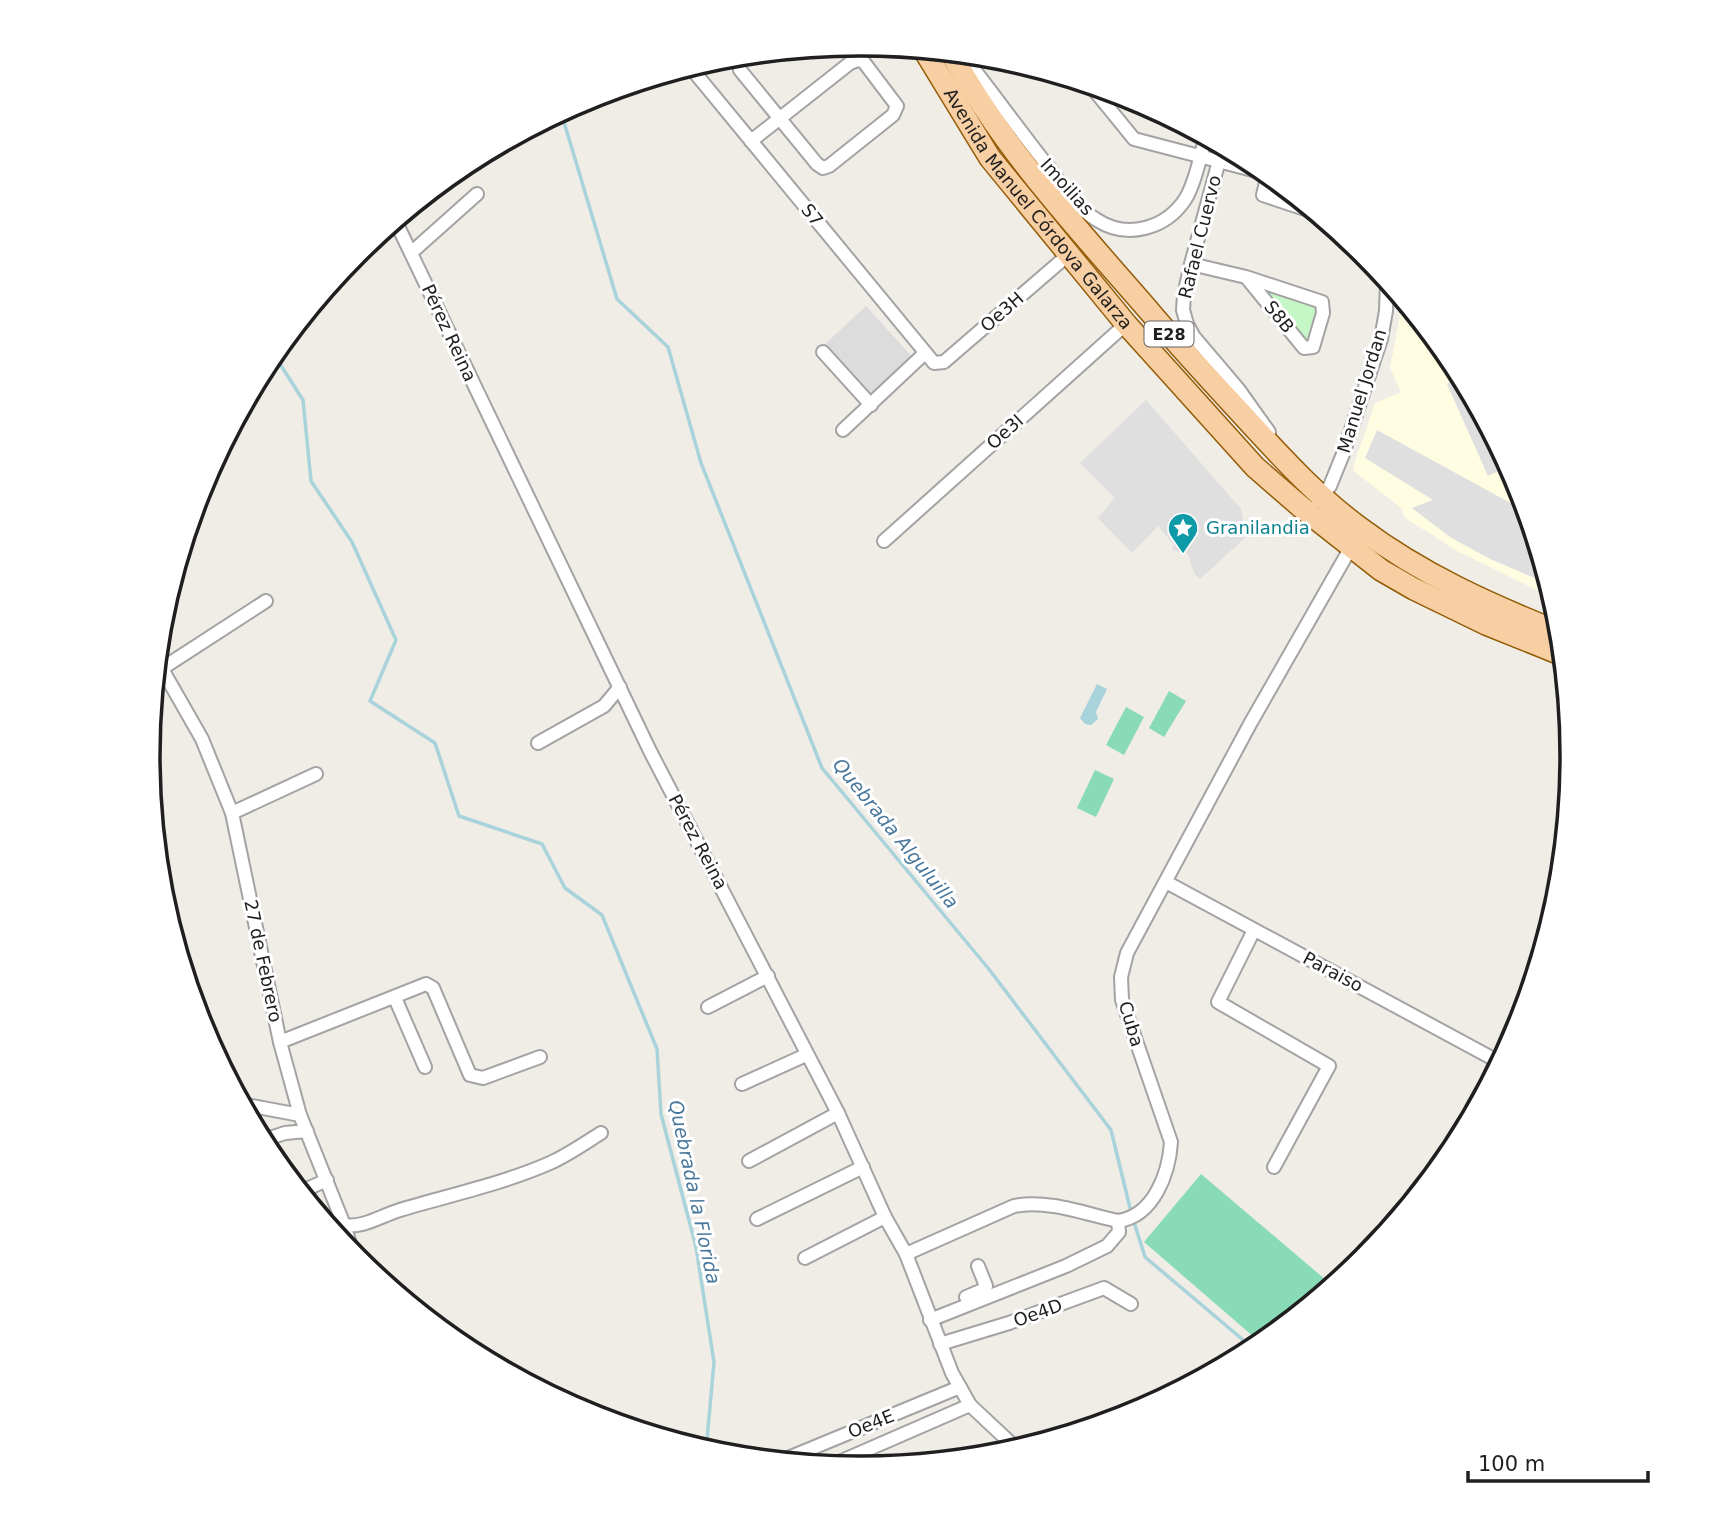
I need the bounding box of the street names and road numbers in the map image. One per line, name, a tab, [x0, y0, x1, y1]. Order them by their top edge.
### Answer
street label: Avenida Manuel Córdova Galarza	[940, 84, 1137, 333]
street label: Imoilias	[1036, 154, 1098, 219]
street label: Rafael Cuervo	[1174, 173, 1225, 301]
street label: S7	[797, 199, 828, 230]
street label: Pérez Reina	[418, 281, 481, 385]
street label: Oe3H	[976, 287, 1028, 336]
street label: S8B	[1260, 296, 1299, 337]
road number: E28	[1144, 322, 1194, 346]
street label: Manuel Jordan	[1333, 326, 1390, 455]
street label: Oe3I	[982, 410, 1027, 453]
street label: Pérez Reina	[665, 791, 732, 893]
street label: 27 de Febrero	[240, 898, 287, 1024]
street label: Paraiso	[1300, 947, 1367, 996]
street label: Cuba	[1115, 999, 1148, 1049]
street label: Oe4D	[1010, 1294, 1065, 1331]
street label: Oe4E	[845, 1405, 897, 1442]

